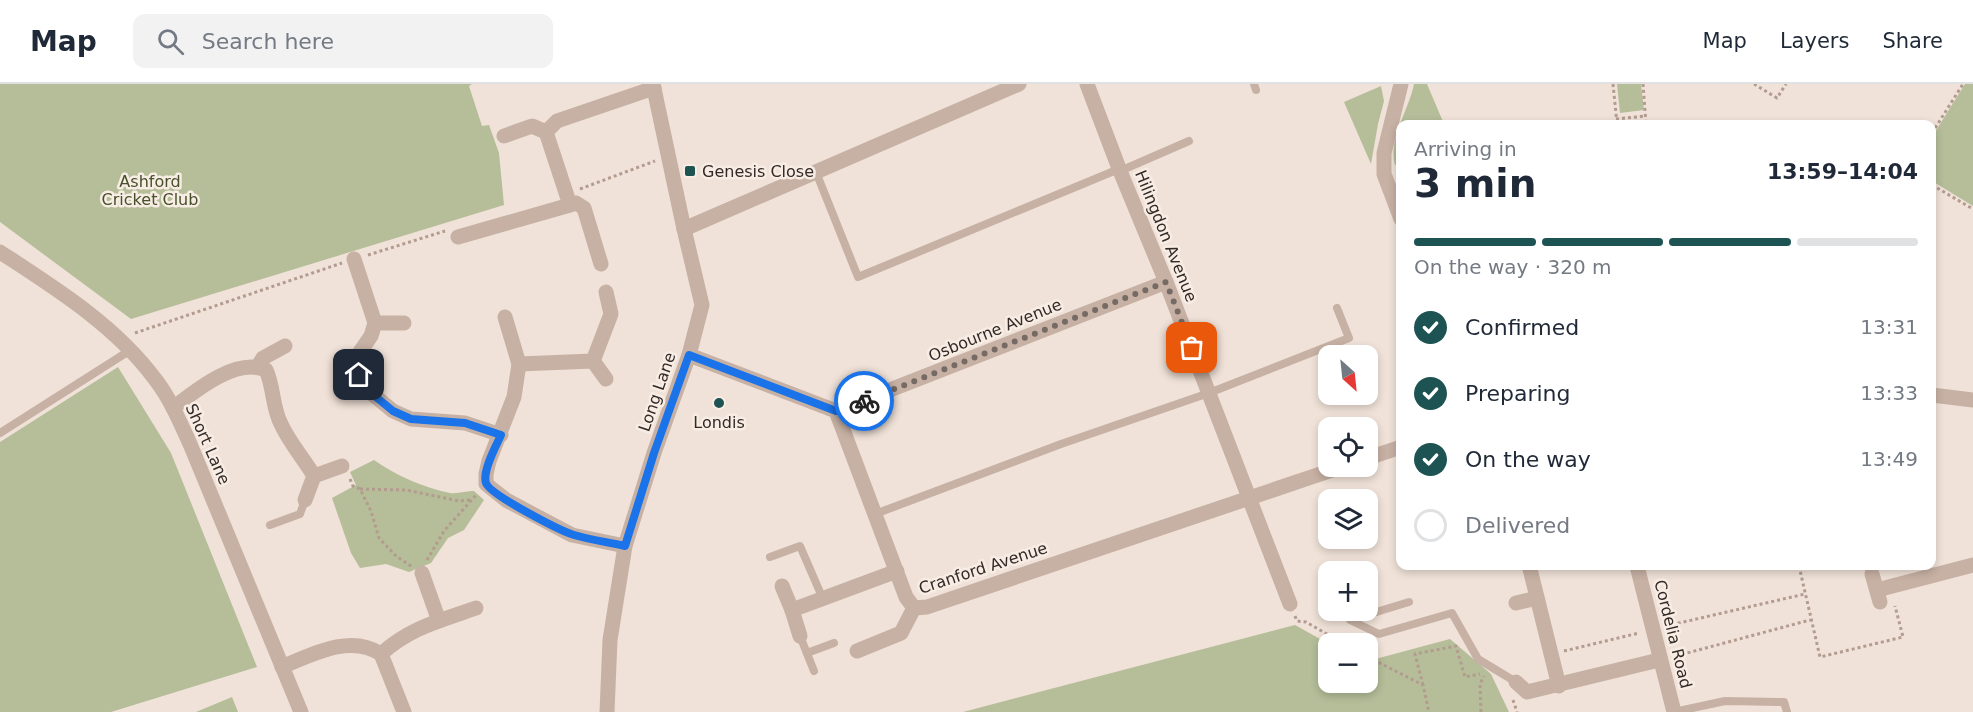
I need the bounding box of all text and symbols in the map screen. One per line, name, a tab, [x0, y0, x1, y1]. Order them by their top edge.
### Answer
search box	[133, 14, 553, 68]
text: Map	[30, 25, 97, 58]
icon: search	[154, 25, 187, 58]
text: Search here	[202, 29, 334, 54]
text: Map	[1703, 29, 1747, 53]
text: Layers	[1780, 29, 1849, 53]
text: Share	[1882, 29, 1943, 53]
text: Arriving in	[1414, 137, 1517, 161]
text: 13:59–14:04	[1767, 159, 1918, 184]
text: 3 min	[1414, 161, 1536, 206]
place label: Genesis Close	[702, 162, 814, 181]
marker: Genesis Close	[683, 164, 697, 178]
street label: Hilingdon Avenue	[1131, 167, 1201, 305]
park label: Ashford Cricket Club	[102, 172, 198, 209]
text: On the way · 320 m	[1414, 255, 1612, 279]
street label: Osbourne Avenue	[926, 295, 1064, 365]
icon: check	[1414, 311, 1447, 344]
text: Confirmed	[1465, 315, 1579, 340]
text: 13:31	[1860, 315, 1918, 339]
pin	[1166, 322, 1217, 373]
icon: bag	[1175, 331, 1208, 364]
north arrow	[1318, 345, 1378, 405]
map controls	[1318, 345, 1378, 693]
pin	[333, 349, 384, 400]
street label: Long Lane	[635, 350, 679, 434]
icon: home	[342, 358, 375, 391]
courier	[834, 371, 894, 431]
icon: check	[1414, 377, 1447, 410]
text: Preparing	[1465, 381, 1571, 406]
text: 13:33	[1860, 381, 1918, 405]
icon: bike	[848, 385, 881, 418]
marker: Londis	[712, 396, 726, 410]
street label: Short Lane	[182, 401, 234, 487]
place label: Londis	[693, 413, 745, 432]
button: locate	[1318, 417, 1378, 477]
icon: check	[1414, 443, 1447, 476]
text: On the way	[1465, 447, 1591, 472]
text: 13:49	[1860, 447, 1918, 471]
button: layers	[1318, 489, 1378, 549]
text: Delivered	[1465, 513, 1570, 538]
street label: Cranford Avenue	[916, 538, 1050, 598]
button: +	[1318, 561, 1378, 621]
street label: Cordelia Road	[1650, 578, 1696, 690]
button: −	[1318, 633, 1378, 693]

